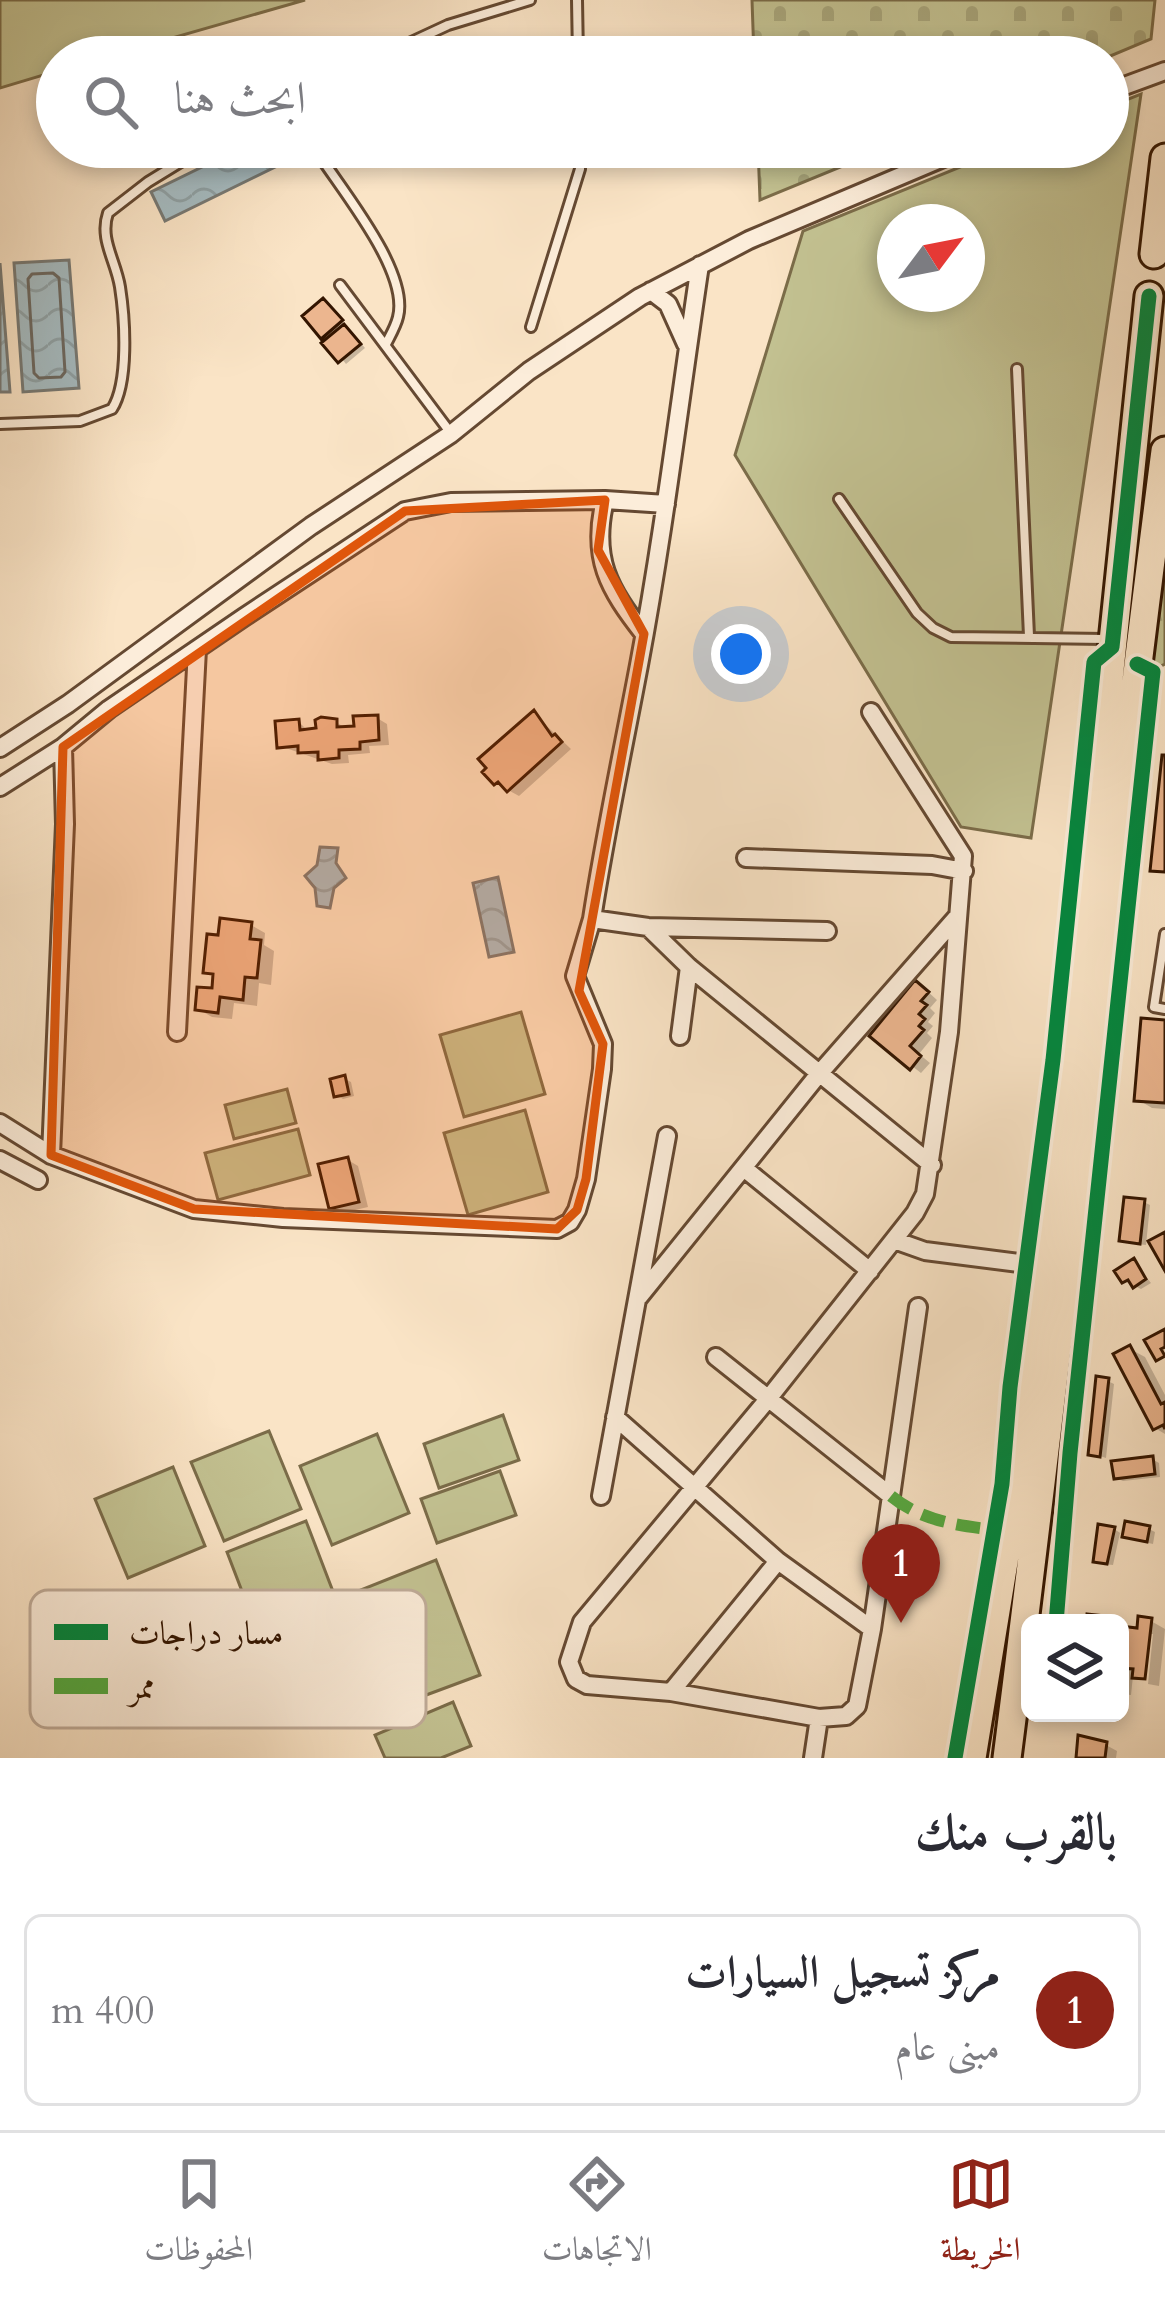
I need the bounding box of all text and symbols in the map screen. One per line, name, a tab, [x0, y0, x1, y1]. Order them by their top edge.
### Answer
search box	[36, 36, 1129, 168]
text: ابحث هنا	[174, 68, 306, 129]
icon: search	[78, 69, 144, 135]
north arrow	[877, 204, 985, 312]
your location	[711, 624, 771, 684]
pin: 1	[862, 1524, 940, 1623]
legend	[30, 1590, 426, 1728]
text: مسار دراجات	[129, 1611, 283, 1656]
map controls	[1021, 1614, 1129, 1722]
button: layers	[1021, 1614, 1129, 1722]
text: ممر	[126, 1665, 155, 1710]
text: بالقرب منك	[915, 1798, 1117, 1868]
text: مركز تسجيل السيارات	[685, 1942, 1000, 2003]
text: 400 m	[51, 1984, 154, 2037]
text: 1	[1065, 1984, 1085, 2037]
text: مبنى عام	[895, 2021, 1000, 2074]
tab: المحفوظات	[144, 2151, 253, 2281]
tab: الاتجاهات	[542, 2151, 652, 2281]
tab: الخريطة	[940, 2151, 1021, 2281]

